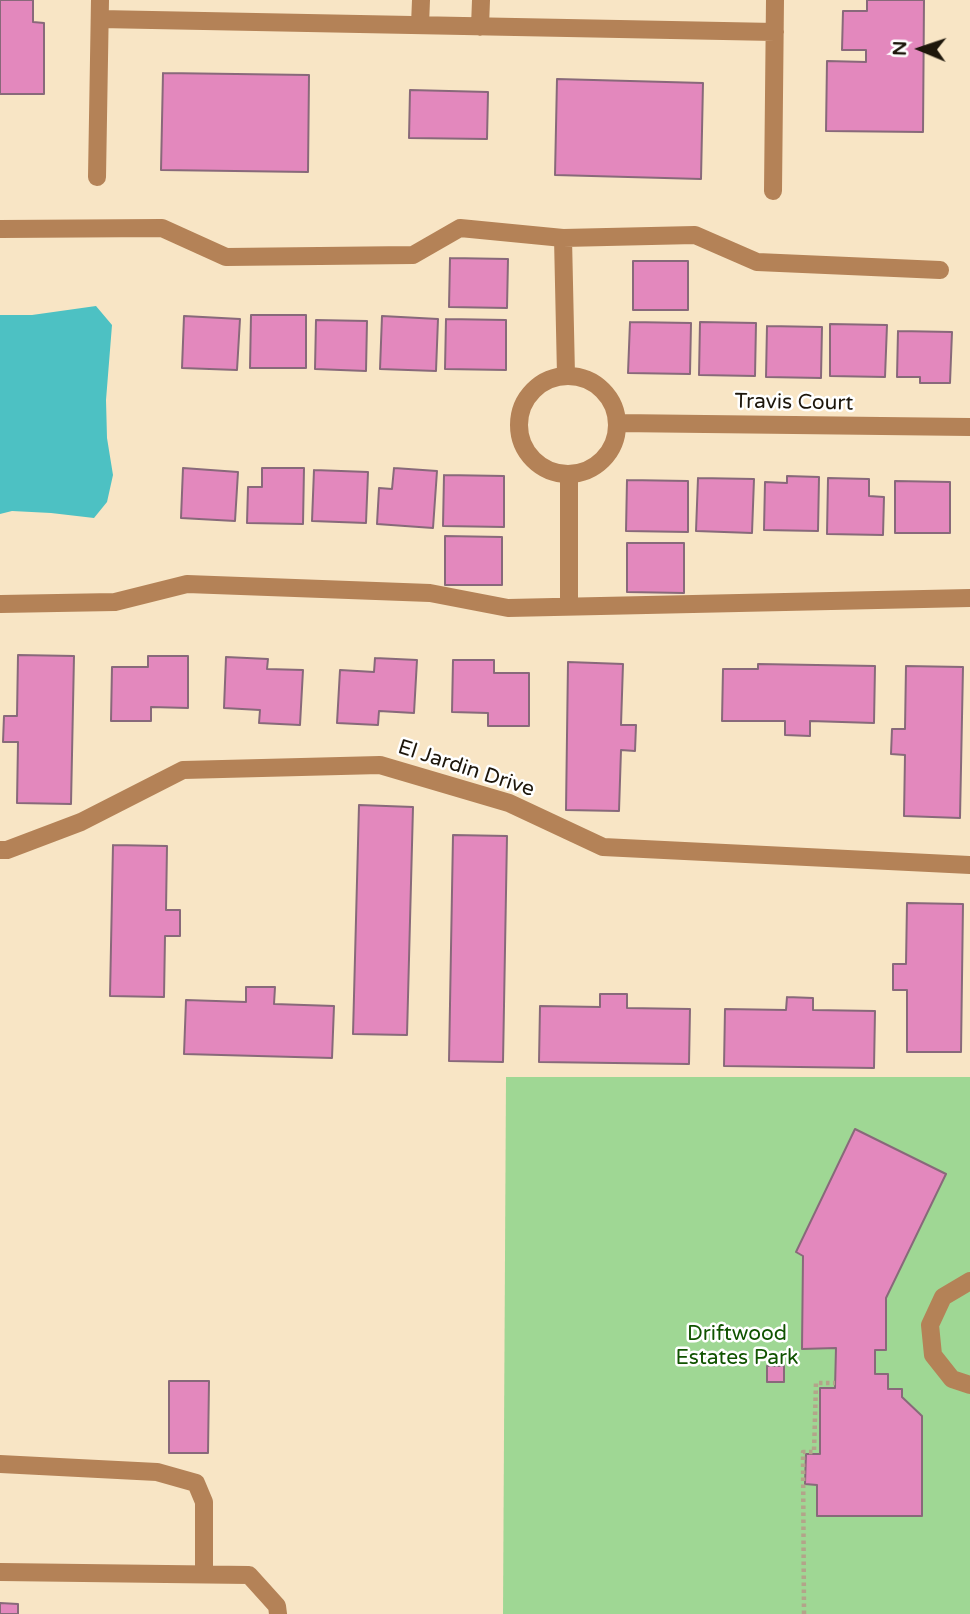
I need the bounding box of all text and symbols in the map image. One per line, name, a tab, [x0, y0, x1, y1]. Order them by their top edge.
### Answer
north arrow	[886, 14, 956, 84]
text: N	[889, 40, 911, 56]
street label: Travis Court	[734, 389, 854, 417]
street label: El Jardin Drive	[395, 735, 537, 803]
park label: Driftwood Estates Park	[676, 1321, 798, 1371]

